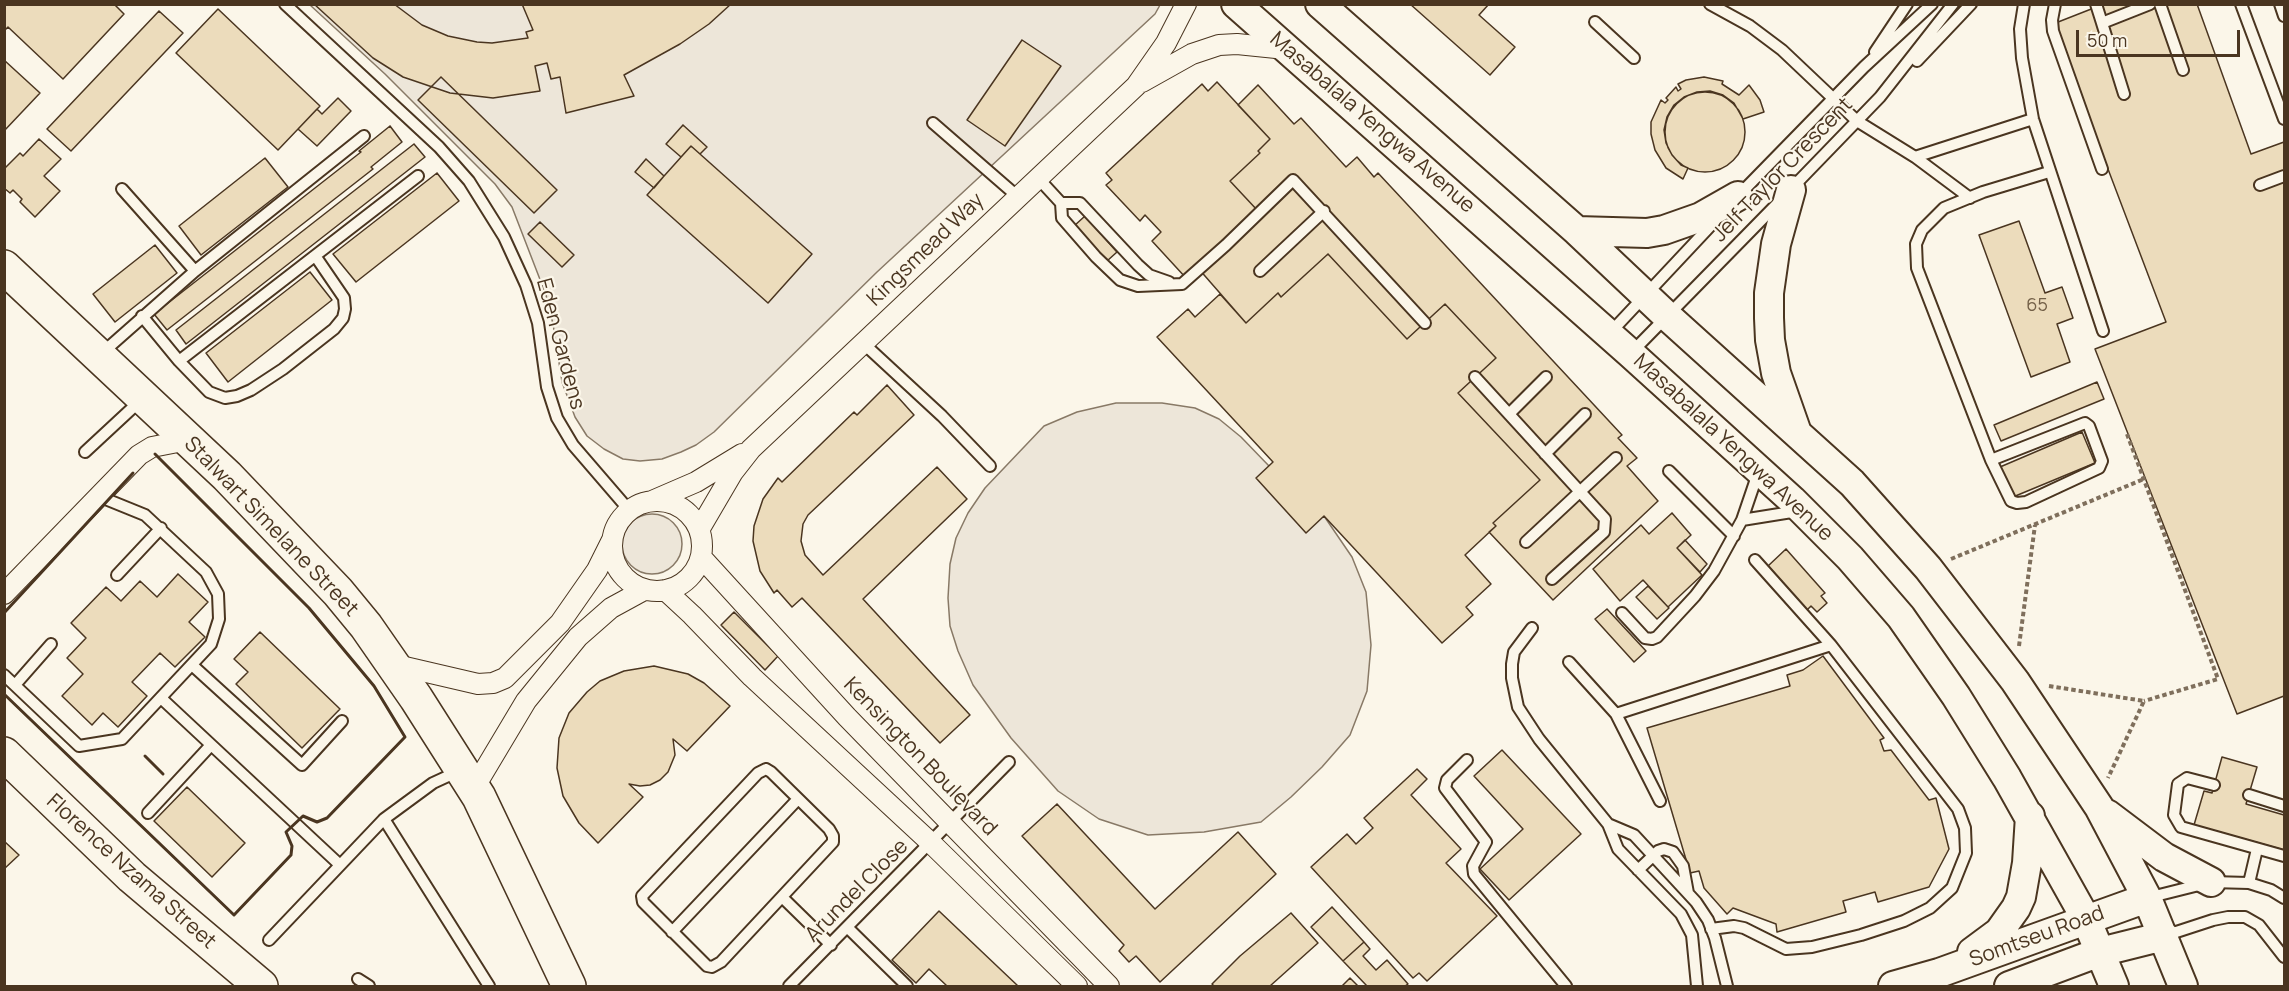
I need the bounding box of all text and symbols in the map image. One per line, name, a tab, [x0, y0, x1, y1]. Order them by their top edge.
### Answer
scale bar	[2079, 18, 2242, 56]
street label: Masabalala Yengwa Avenue	[1264, 27, 1480, 219]
text: 50 m	[2087, 28, 2127, 52]
street label: Jelf Taylor Crescent	[1708, 93, 1858, 247]
street label: Kingsmead Way	[862, 188, 990, 312]
street label: Eden Gardens	[530, 276, 590, 412]
house number: 65	[2026, 295, 2048, 317]
street label: Masabalala Yengwa Avenue	[1628, 349, 1838, 547]
street label: Stalwart Simelane Street	[178, 432, 364, 622]
street label: Kensington Boulevard	[838, 673, 1002, 841]
street label: Florence Nzama Street	[41, 789, 221, 955]
street label: Arundel Close	[800, 834, 914, 948]
street label: Somtseu Road	[1966, 901, 2108, 973]

